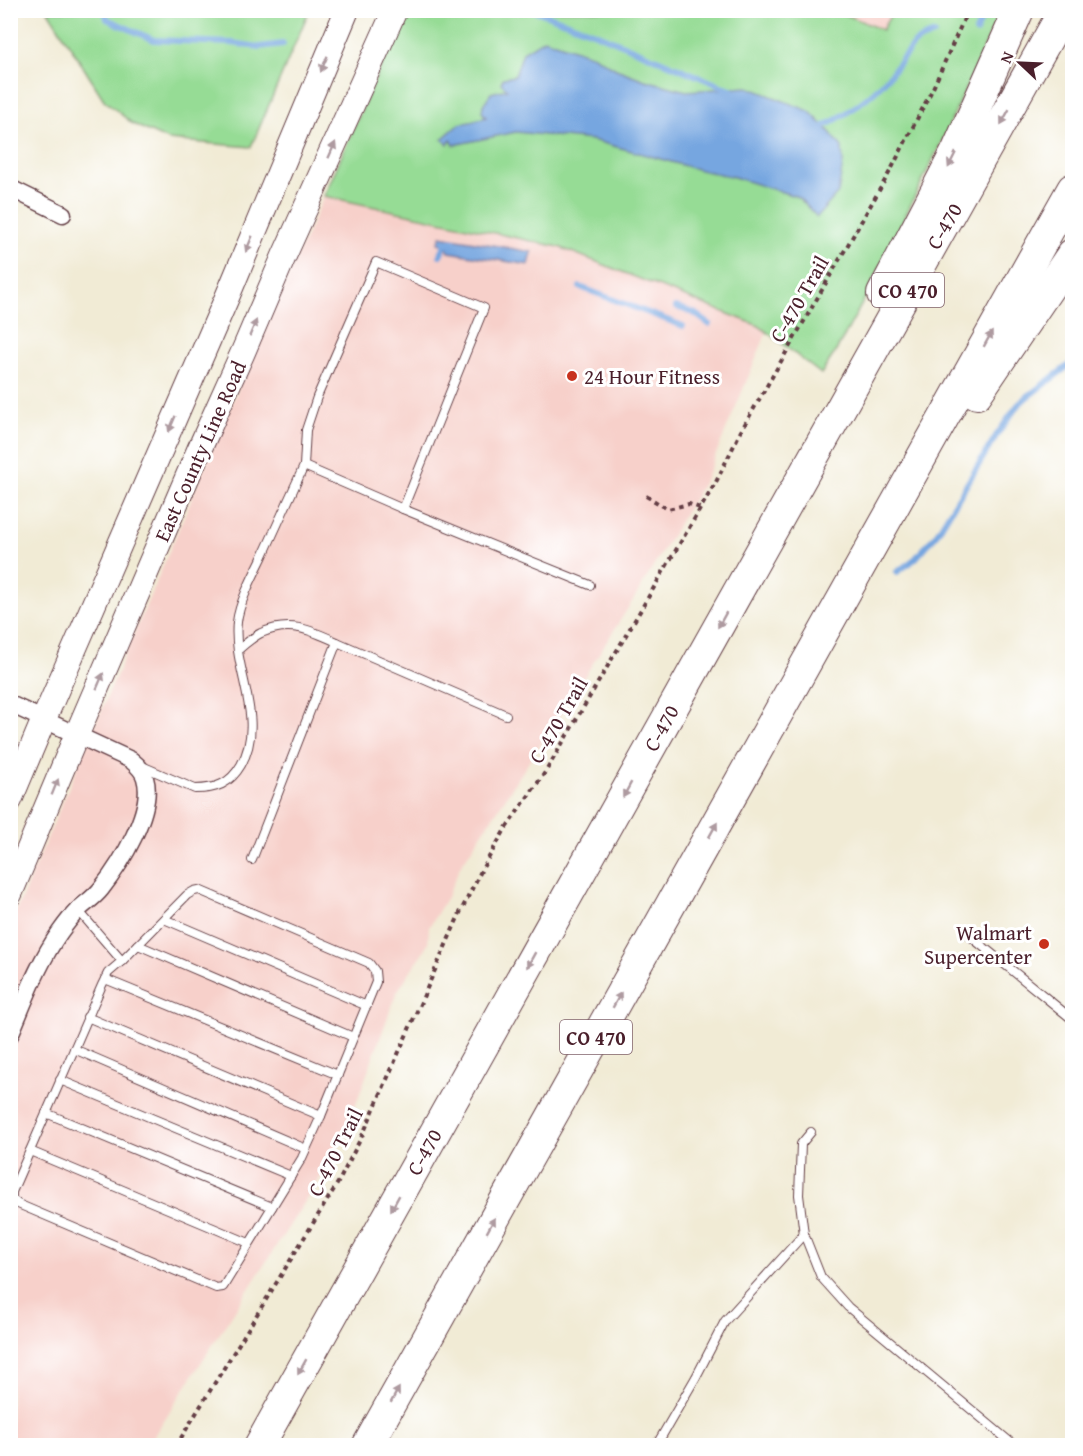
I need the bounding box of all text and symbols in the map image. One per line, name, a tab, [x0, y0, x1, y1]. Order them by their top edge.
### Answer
north arrow	[990, 33, 1050, 93]
text: N	[993, 47, 1019, 67]
one-way arrow	[319, 56, 329, 74]
one-way arrow	[1000, 108, 1010, 125]
one-way arrow	[327, 141, 336, 158]
one-way arrow	[948, 151, 957, 168]
street label: C-470	[918, 197, 970, 255]
one-way arrow	[244, 236, 254, 254]
street label: C-470 Trail	[762, 250, 836, 348]
road number: CO 470	[872, 273, 944, 307]
one-way arrow	[248, 319, 258, 337]
one-way arrow	[983, 330, 993, 347]
street label: East County Line Road	[146, 355, 254, 546]
place label: 24 Hour Fitness	[584, 361, 720, 392]
marker: 24 Hour Fitness	[565, 369, 579, 383]
one-way arrow	[167, 415, 177, 433]
one-way arrow	[717, 612, 727, 629]
street label: C-470 Trail	[521, 671, 595, 769]
one-way arrow	[96, 672, 105, 689]
street label: C-470	[636, 699, 686, 757]
one-way arrow	[50, 778, 60, 796]
one-way arrow	[621, 782, 632, 798]
one-way arrow	[708, 821, 718, 838]
place label: Walmart Supercenter	[924, 917, 1033, 972]
marker: Walmart Supercenter	[1037, 937, 1051, 951]
one-way arrow	[526, 952, 536, 969]
one-way arrow	[612, 991, 622, 1008]
road number: CO 470	[560, 1020, 632, 1054]
street label: C-470 Trail	[300, 1102, 371, 1202]
street label: C-470	[399, 1123, 449, 1181]
one-way arrow	[390, 1195, 400, 1212]
one-way arrow	[486, 1216, 496, 1233]
one-way arrow	[297, 1358, 307, 1375]
one-way arrow	[390, 1386, 400, 1403]

